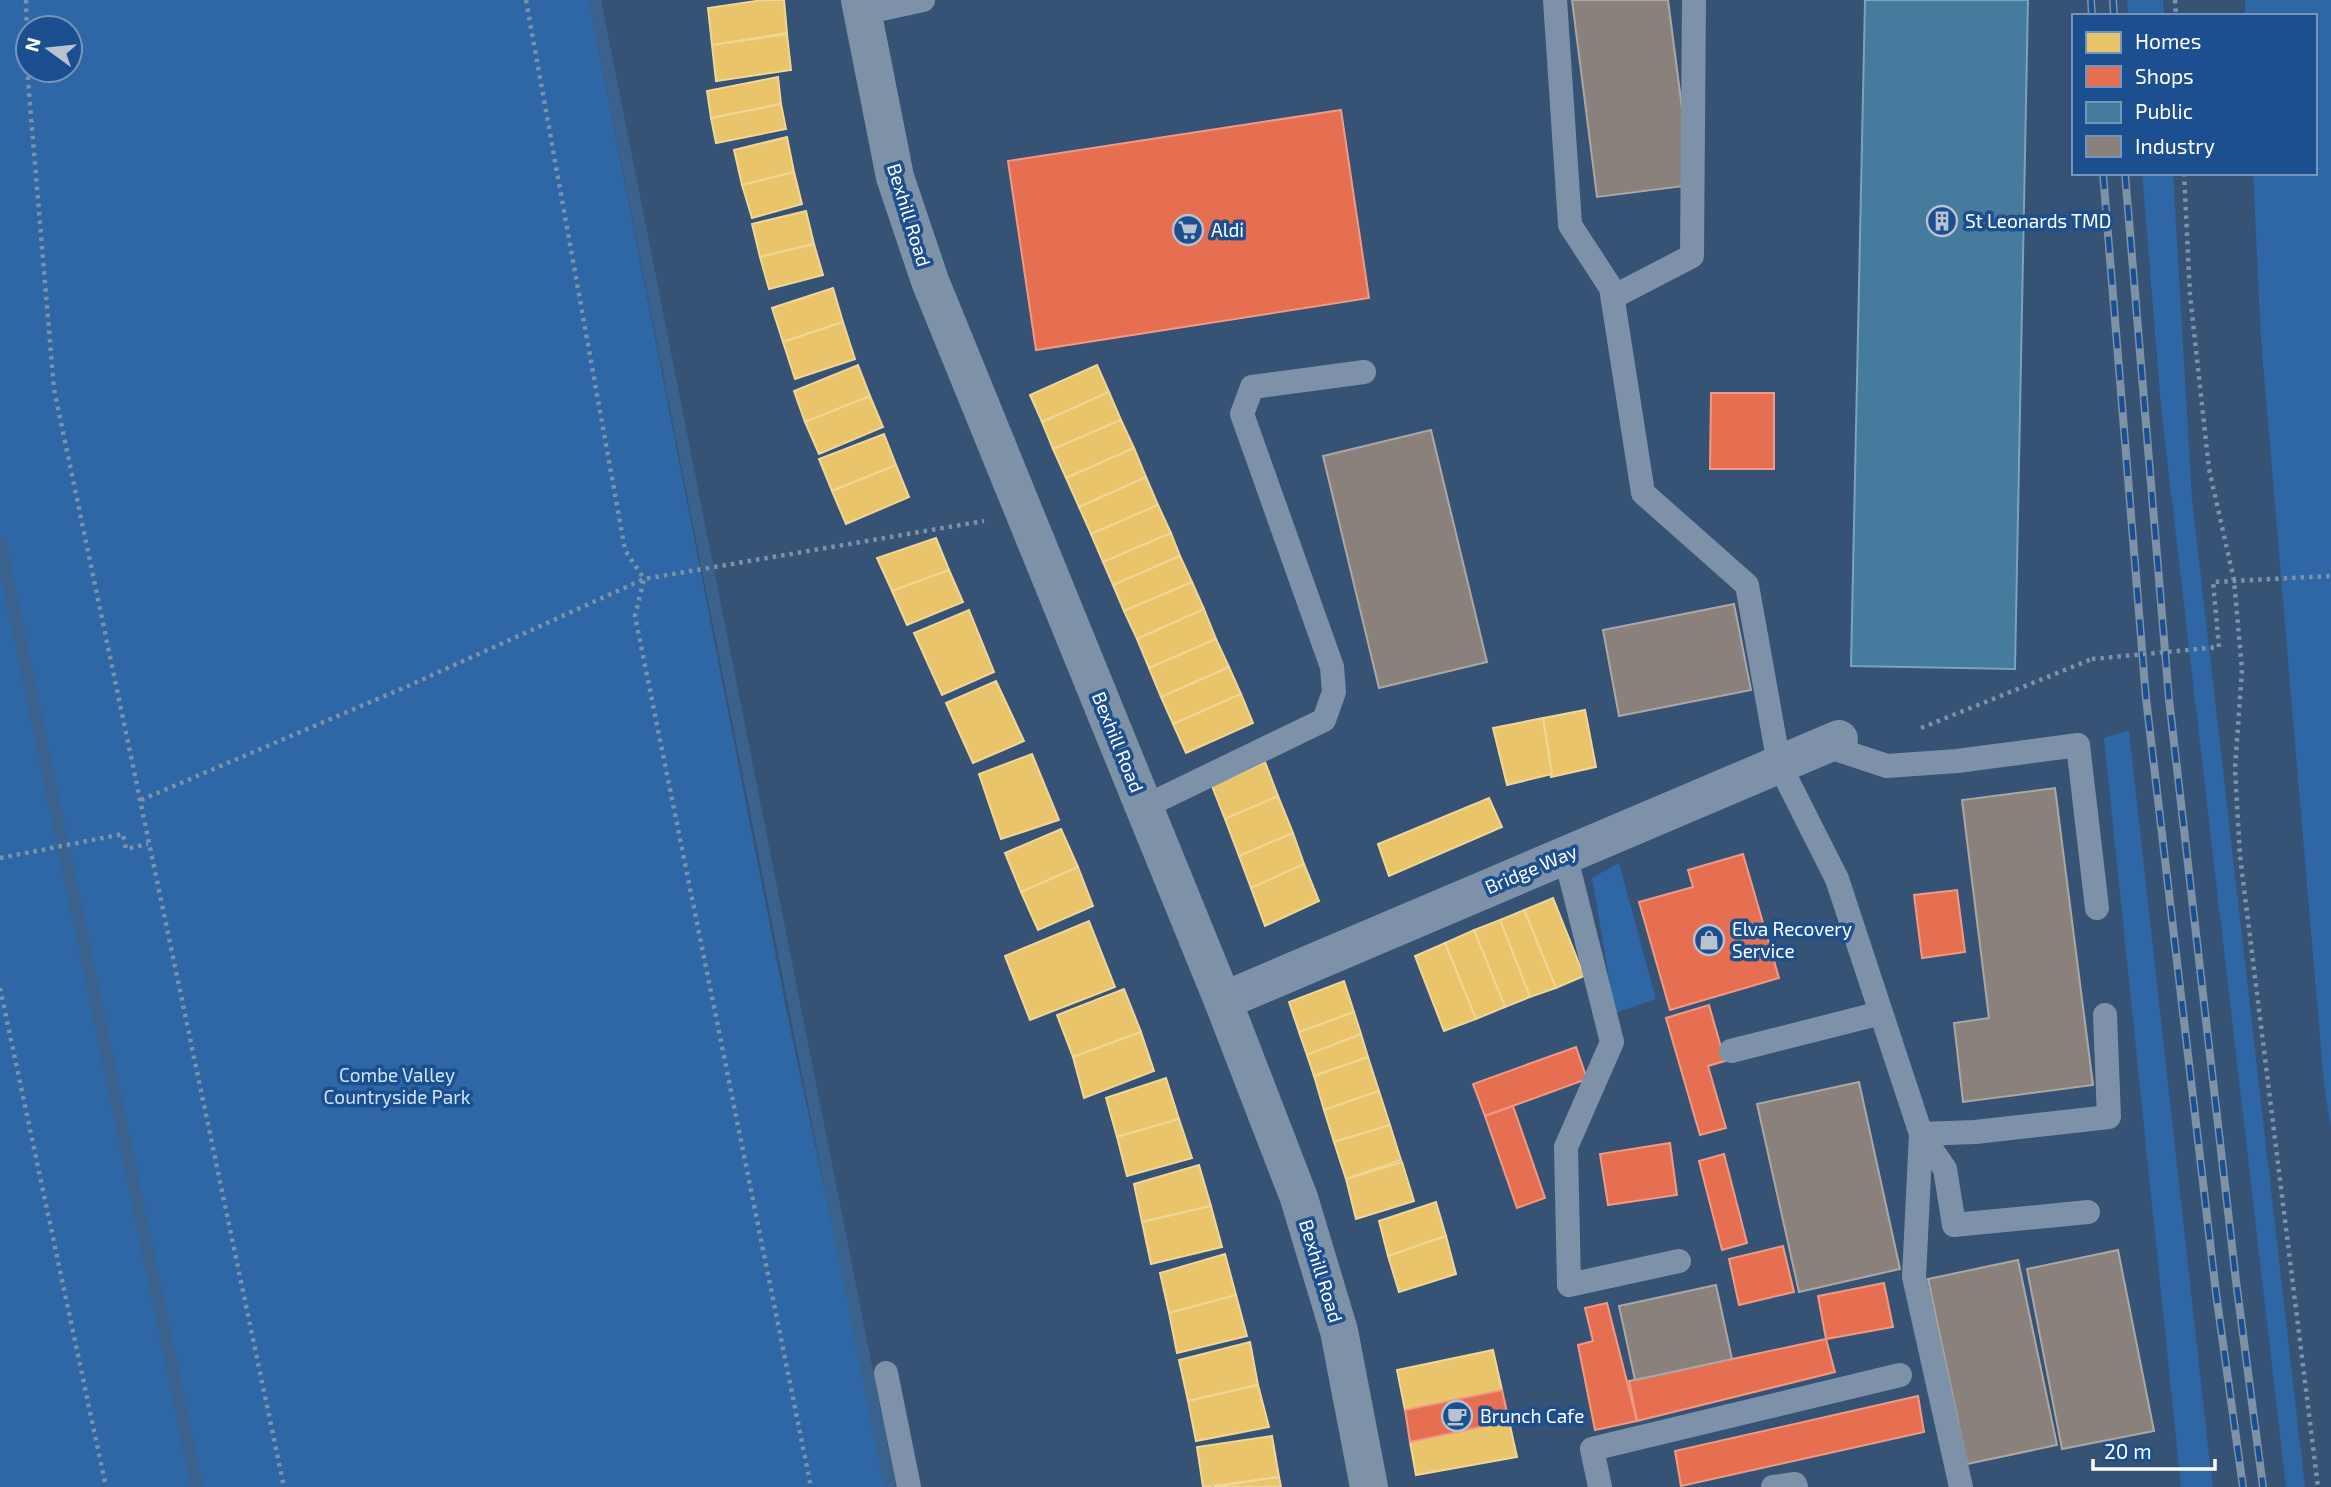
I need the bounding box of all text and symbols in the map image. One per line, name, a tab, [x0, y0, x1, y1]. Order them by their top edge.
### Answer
north arrow	[14, 14, 84, 84]
legend	[2072, 14, 2317, 175]
text: Homes	[2135, 28, 2201, 53]
text: N	[19, 35, 45, 54]
text: Shops	[2135, 63, 2194, 88]
text: Public	[2135, 98, 2193, 123]
text: Industry	[2135, 133, 2215, 158]
street label: Bexhill Road	[883, 161, 936, 269]
building icon: St Leonards TMD	[1925, 204, 1959, 238]
place label: St Leonards TMD	[1965, 209, 2111, 232]
supermarket icon: Aldi	[1171, 213, 1205, 247]
place label: Aldi	[1211, 218, 1244, 241]
street label: Bexhill Road	[1088, 688, 1149, 796]
street label: Bridge Way	[1481, 839, 1580, 898]
place label: Elva Recovery Service	[1732, 917, 1852, 962]
shop icon: Elva Recovery Service	[1692, 923, 1726, 957]
park label: Combe Valley Countryside Park	[324, 1063, 471, 1108]
street label: Bexhill Road	[1295, 1217, 1348, 1325]
cafe icon: Brunch Cafe	[1440, 1399, 1474, 1433]
place label: Brunch Cafe	[1480, 1404, 1584, 1427]
scale bar	[2093, 1428, 2216, 1472]
text: 20 m	[2104, 1438, 2152, 1463]

